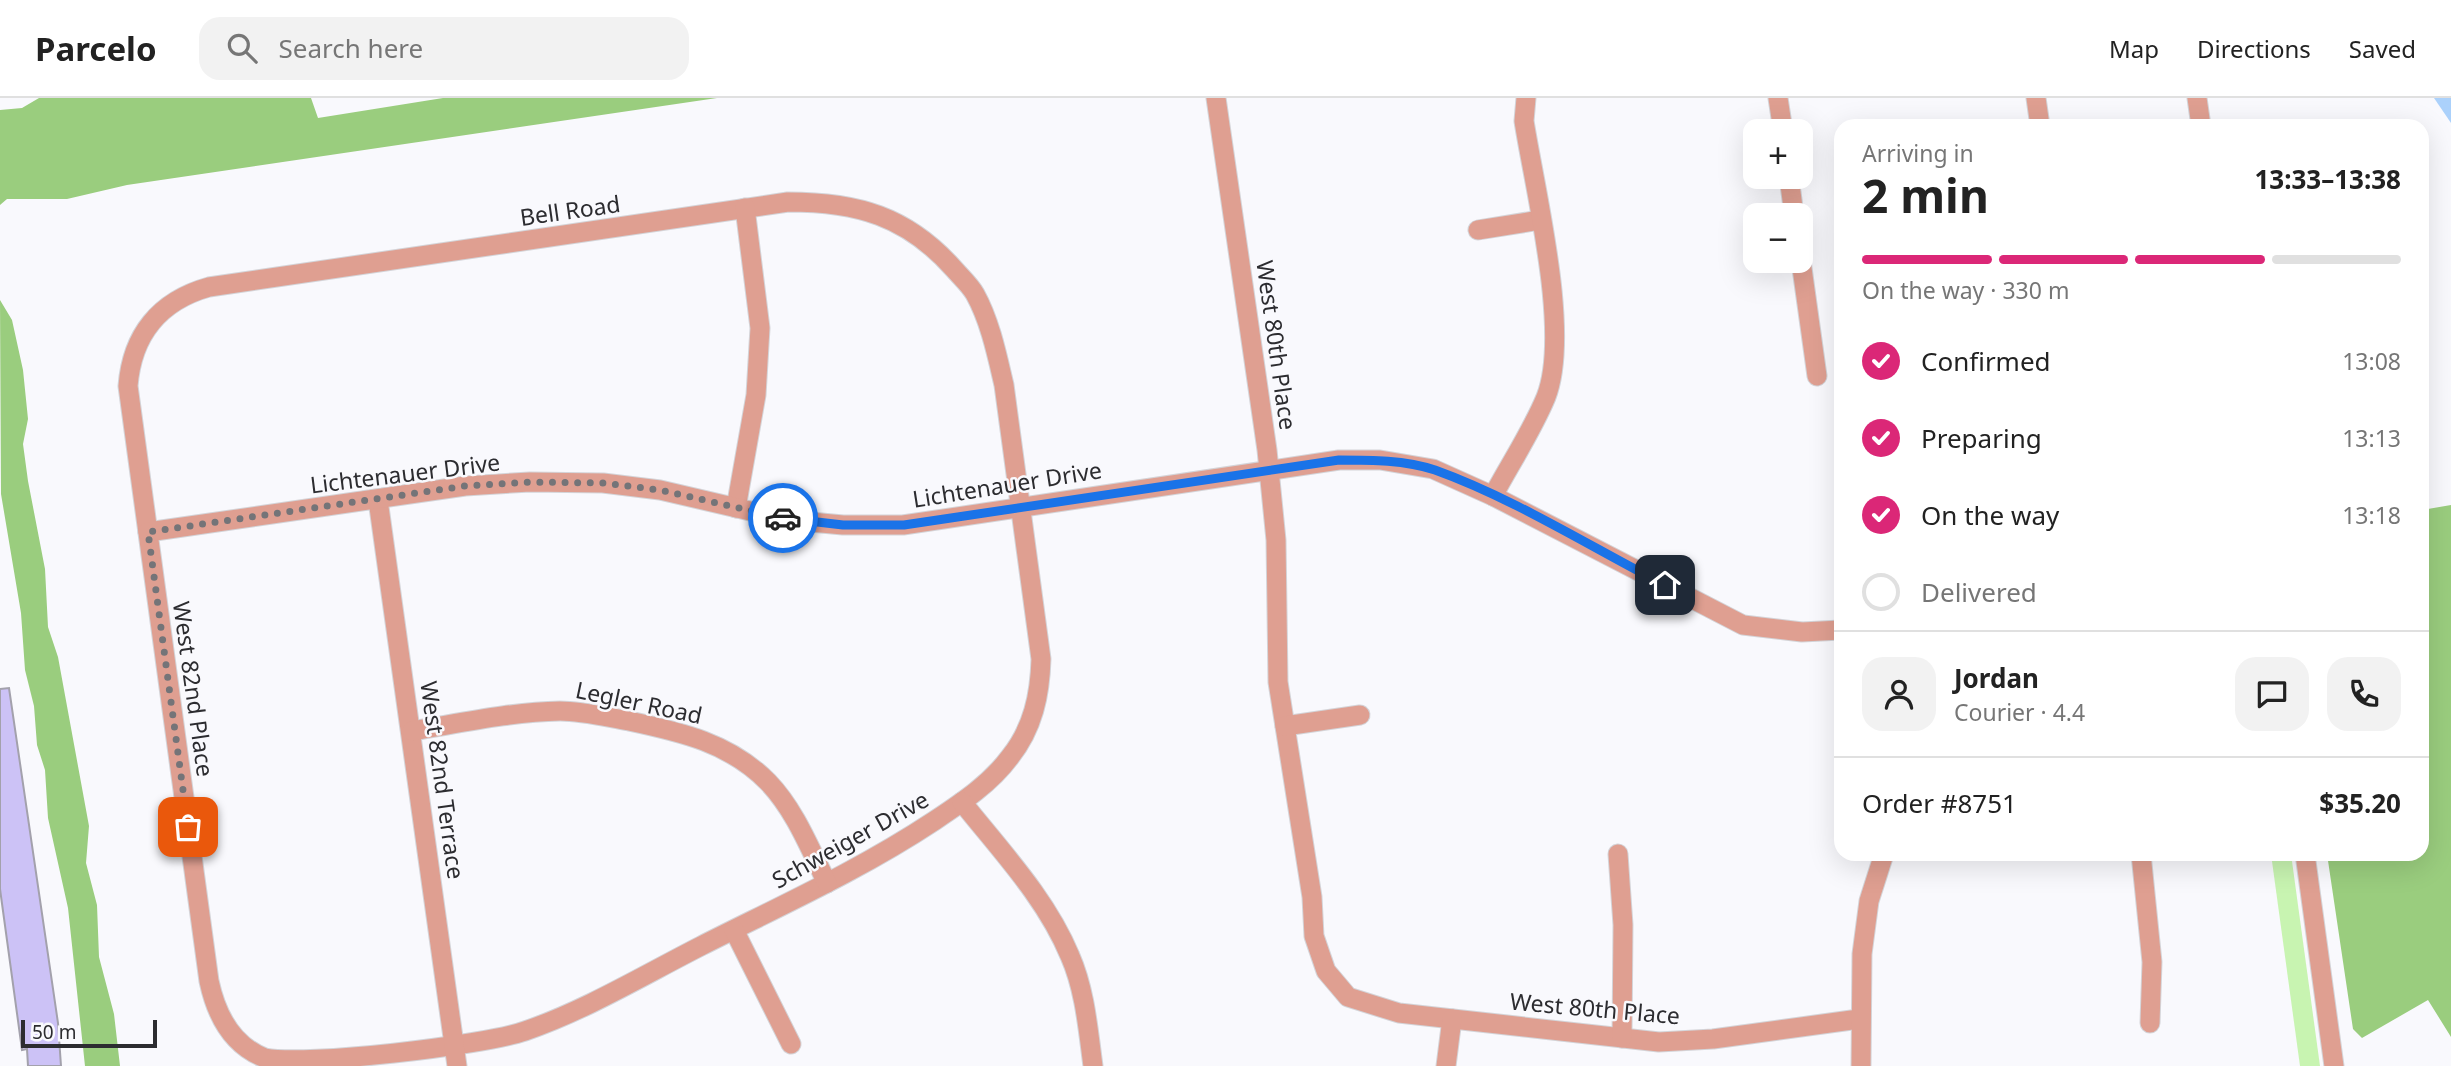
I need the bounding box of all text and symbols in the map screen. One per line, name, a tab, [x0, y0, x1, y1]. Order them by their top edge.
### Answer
search box	[199, 17, 689, 80]
text: Parcelo	[35, 26, 157, 71]
icon: search	[223, 29, 261, 67]
text: Search here	[279, 30, 423, 66]
text: Map	[2109, 32, 2159, 65]
text: Directions	[2197, 32, 2311, 65]
text: Saved	[2349, 32, 2416, 65]
map controls	[1743, 119, 1813, 273]
button: +	[1743, 119, 1813, 189]
text: Arriving in	[1862, 137, 1974, 169]
text: 13:33–13:38	[2254, 161, 2401, 197]
text: 2 min	[1862, 164, 1989, 226]
street label: Bell Road	[518, 187, 622, 233]
button: −	[1743, 203, 1813, 273]
street label: West 80th Place	[1249, 258, 1305, 432]
text: On the way · 330 m	[1862, 274, 2069, 306]
icon: check	[1862, 342, 1900, 380]
text: Confirmed	[1921, 343, 2051, 379]
text: 13:08	[2342, 345, 2401, 377]
icon: check	[1862, 419, 1900, 457]
text: Preparing	[1921, 420, 2042, 456]
text: 13:13	[2342, 422, 2401, 454]
street label: Lichtenauer Drive	[308, 445, 502, 501]
street label: Lichtenauer Drive	[910, 453, 1104, 515]
courier	[748, 483, 818, 553]
icon: check	[1862, 496, 1900, 534]
text: On the way	[1921, 497, 2059, 533]
icon: car	[764, 499, 802, 537]
text: 13:18	[2342, 499, 2401, 531]
pin	[1635, 555, 1695, 615]
icon: home	[1646, 566, 1684, 604]
text: Delivered	[1921, 574, 2037, 610]
street label: West 82nd Place	[166, 599, 222, 779]
button: person	[1862, 657, 1936, 731]
button: chat	[2235, 657, 2309, 731]
button: phone	[2327, 657, 2401, 731]
text: Jordan	[1954, 660, 2039, 696]
street label: Legler Road	[573, 673, 705, 731]
street label: West 82nd Terrace	[413, 679, 473, 881]
text: Courier · 4.4	[1954, 696, 2085, 728]
street label: Schweiger Drive	[766, 783, 934, 895]
text: Order #8751	[1862, 785, 2017, 821]
text: $35.20	[2319, 785, 2401, 821]
pin	[158, 797, 218, 857]
icon: bag	[169, 808, 207, 846]
street label: West 80th Place	[1509, 985, 1681, 1031]
scale bar	[21, 1017, 158, 1049]
text: 50 m	[32, 1019, 76, 1045]

